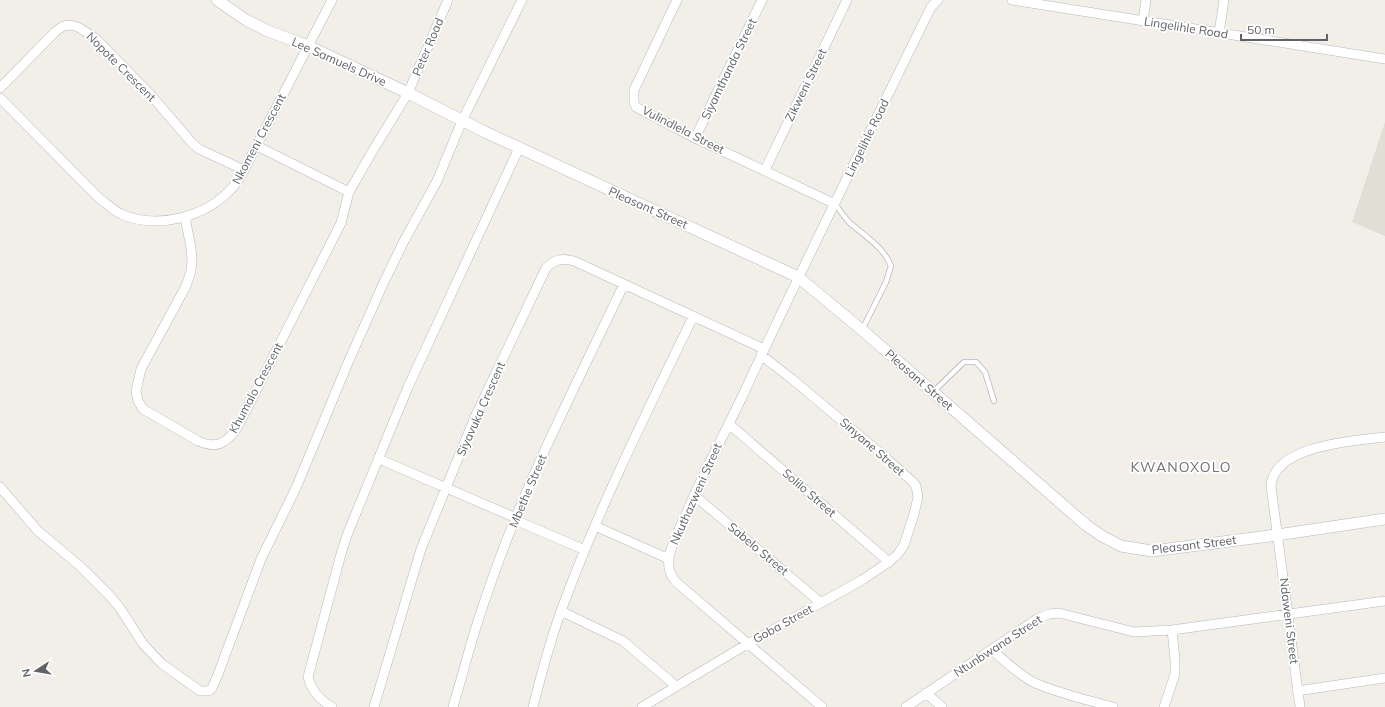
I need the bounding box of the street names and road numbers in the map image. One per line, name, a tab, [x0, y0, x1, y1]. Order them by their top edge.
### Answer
street label: Lingelihle Road	[1143, 13, 1229, 42]
street label: Peter Road	[409, 15, 446, 78]
street label: Siyamthanda Street	[698, 16, 760, 122]
street label: Nopote Crescent	[83, 29, 159, 105]
street label: Lee Samuels Drive	[289, 34, 389, 89]
street label: Zikweni Street	[781, 46, 830, 124]
street label: Nkomeni Crescent	[228, 91, 289, 187]
street label: Lingelihle Road	[841, 96, 892, 179]
street label: Vulindlela Street	[640, 102, 727, 157]
street label: Pleasant Street	[606, 183, 690, 232]
street label: Khumalo Crescent	[225, 340, 286, 436]
street label: Pleasant Street	[882, 346, 956, 413]
street label: Siyavuka Crescent	[453, 359, 508, 458]
street label: Sinyane Street	[837, 415, 908, 479]
street label: Nkuthazweni Street	[666, 441, 725, 547]
street label: Mbethe Street	[505, 452, 550, 530]
street label: Solilo Street	[779, 465, 839, 520]
street label: Sabelo Street	[725, 519, 792, 578]
street label: Pleasant Street	[1151, 532, 1237, 557]
street label: Ndaweni Street	[1277, 577, 1302, 665]
street label: Goba Street	[750, 601, 815, 646]
street label: Ntunbwana Street	[951, 611, 1045, 680]

